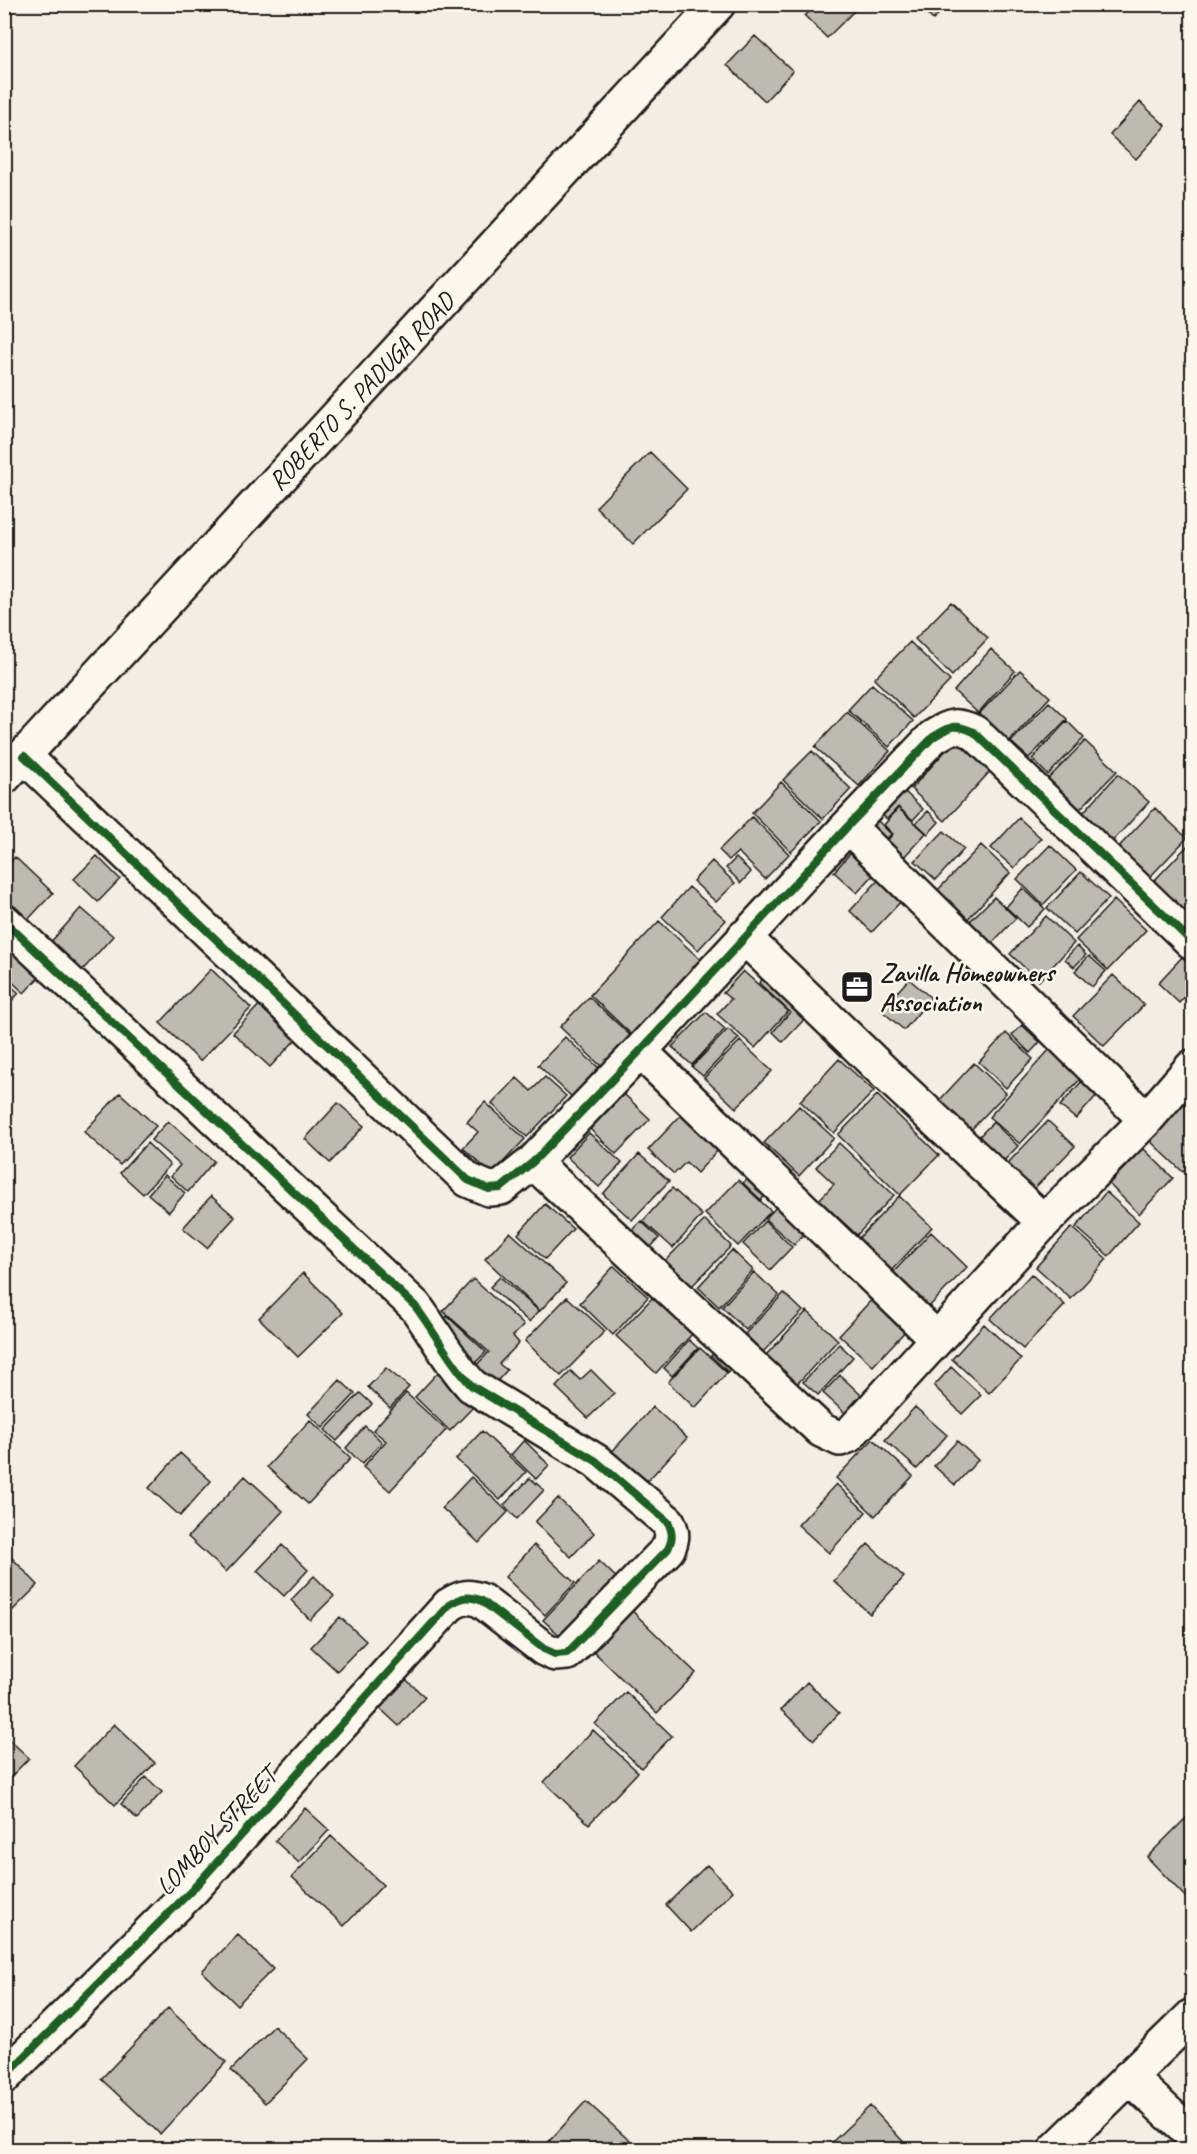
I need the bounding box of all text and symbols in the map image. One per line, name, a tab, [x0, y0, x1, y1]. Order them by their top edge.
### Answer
street label: ROBERTO S. PADUGA ROAD	[261, 284, 463, 497]
place label: Zavilla Homeowners Association	[880, 956, 1057, 1019]
office icon: Zavilla Homeowners Association	[839, 969, 875, 1005]
street label: LOMBOY STREET	[149, 1756, 288, 1902]

